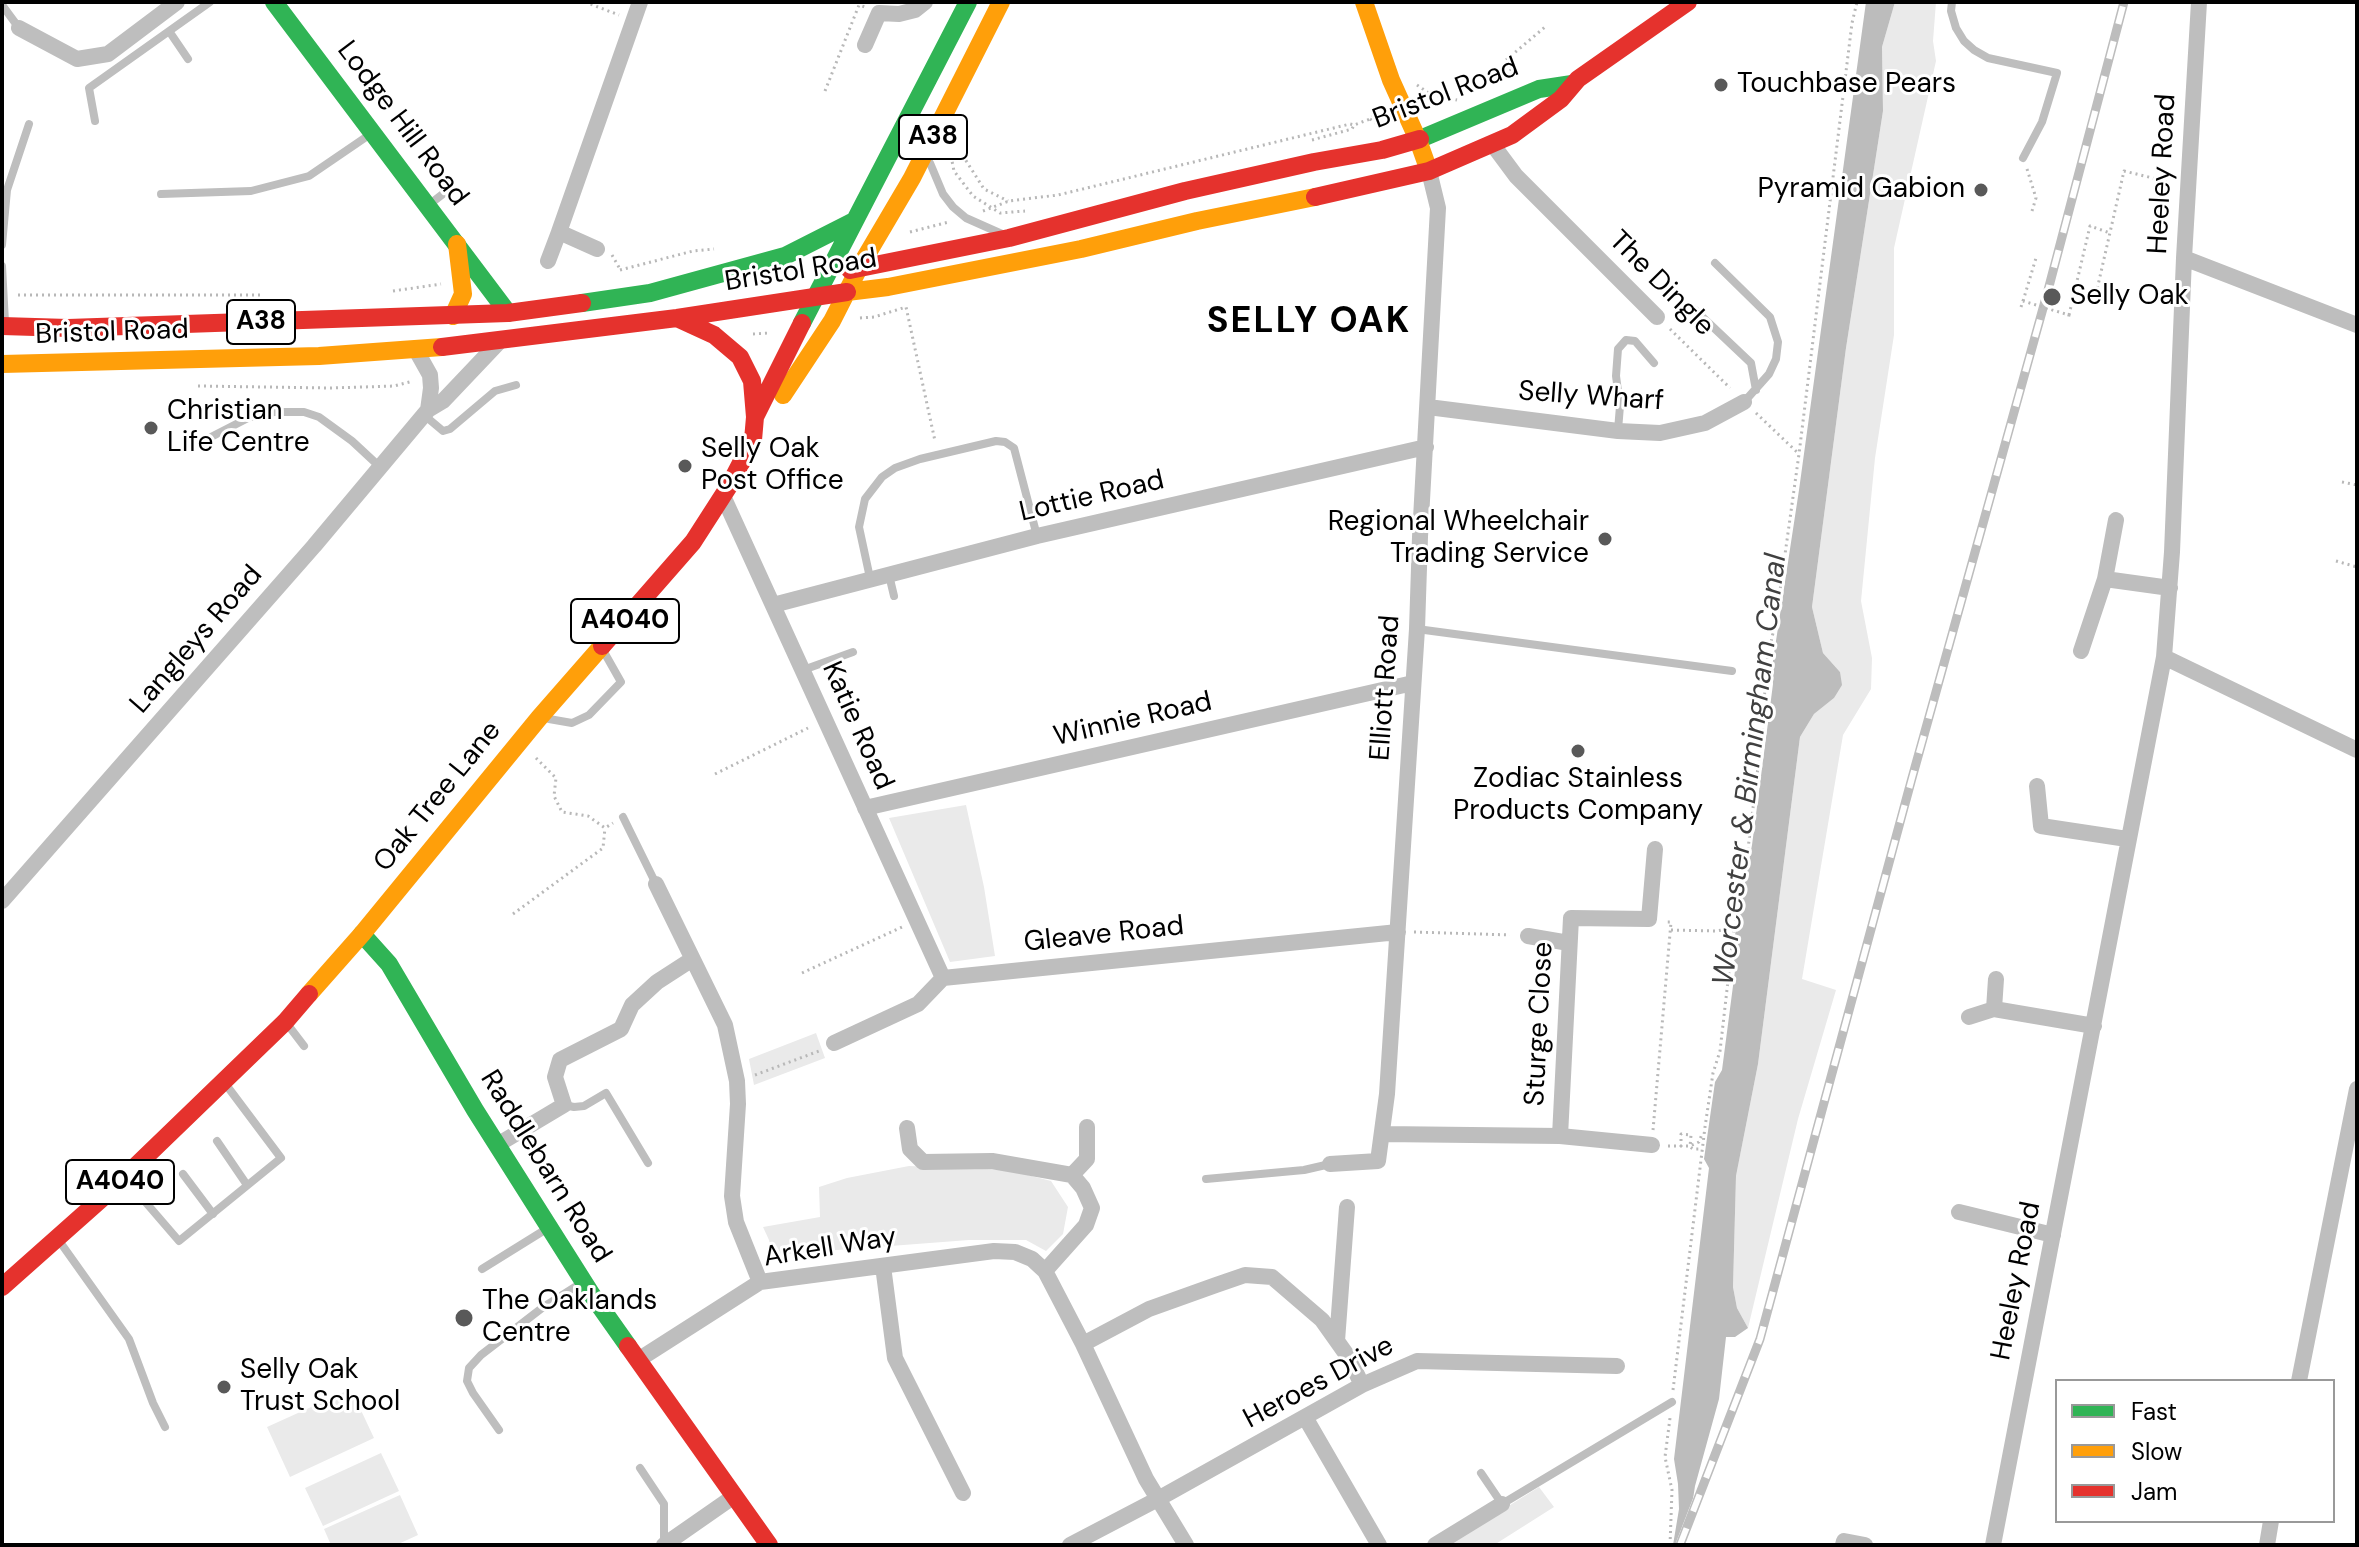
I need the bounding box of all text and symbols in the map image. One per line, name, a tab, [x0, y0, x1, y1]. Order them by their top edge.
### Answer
street label: Lodge Hill Road	[329, 35, 475, 213]
street label: Bristol Road	[1368, 51, 1524, 137]
place label: Touchbase Pears	[1737, 68, 1956, 102]
marker: Touchbase Pears	[1712, 76, 1730, 94]
street label: Heeley Road	[2142, 93, 2184, 255]
road number: A38	[899, 115, 967, 159]
place label: Pyramid Gabion	[1758, 173, 1965, 207]
marker: Pyramid Gabion	[1972, 181, 1990, 199]
street label: The Dingle	[1601, 224, 1721, 344]
street label: Bristol Road	[723, 242, 879, 300]
place label: Selly Oak	[2070, 280, 2189, 314]
marker: Selly Oak	[2041, 286, 2063, 308]
road number: A38	[227, 300, 295, 344]
district label: SELLY OAK	[1207, 301, 1411, 345]
street label: Bristol Road	[35, 314, 189, 352]
street label: Selly Wharf	[1517, 375, 1665, 419]
place label: Christian Life Centre	[167, 395, 310, 461]
marker: Christian Life Centre	[142, 419, 160, 437]
place label: Selly Oak Post Office	[701, 433, 844, 499]
marker: Selly Oak Post Office	[676, 457, 694, 475]
street label: Lottie Road	[1016, 464, 1168, 530]
place label: Regional Wheelchair Trading Service	[1328, 506, 1589, 572]
marker: Regional Wheelchair Trading Service	[1596, 530, 1614, 548]
water label: Worcester & Birmingham Canal	[1707, 552, 1795, 988]
street label: Langleys Road	[124, 559, 270, 721]
road number: A4040	[571, 599, 679, 643]
street label: Elliott Road	[1364, 614, 1408, 762]
street label: Katie Road	[814, 657, 900, 795]
street label: Winnie Road	[1051, 685, 1215, 755]
street label: Oak Tree Lane	[367, 715, 509, 879]
marker: Zodiac Stainless Products Company	[1569, 742, 1587, 760]
place label: Zodiac Stainless Products Company	[1453, 763, 1703, 829]
street label: Gleave Road	[1022, 910, 1186, 960]
street label: Sturge Close	[1519, 941, 1561, 1107]
street label: Raddlebarn Road	[472, 1065, 618, 1269]
road number: A4040	[66, 1160, 174, 1204]
street label: Heeley Road	[1985, 1199, 2049, 1363]
street label: Arkell Way	[761, 1221, 899, 1275]
place label: The Oaklands Centre	[482, 1285, 657, 1351]
marker: The Oaklands Centre	[453, 1307, 475, 1329]
street label: Heroes Drive	[1238, 1329, 1400, 1437]
place label: Selly Oak Trust School	[240, 1354, 400, 1420]
marker: Selly Oak Trust School	[215, 1378, 233, 1396]
legend	[2055, 1379, 2335, 1523]
text: Fast	[2131, 1396, 2177, 1427]
text: Slow	[2131, 1436, 2182, 1467]
text: Jam	[2131, 1476, 2177, 1507]

